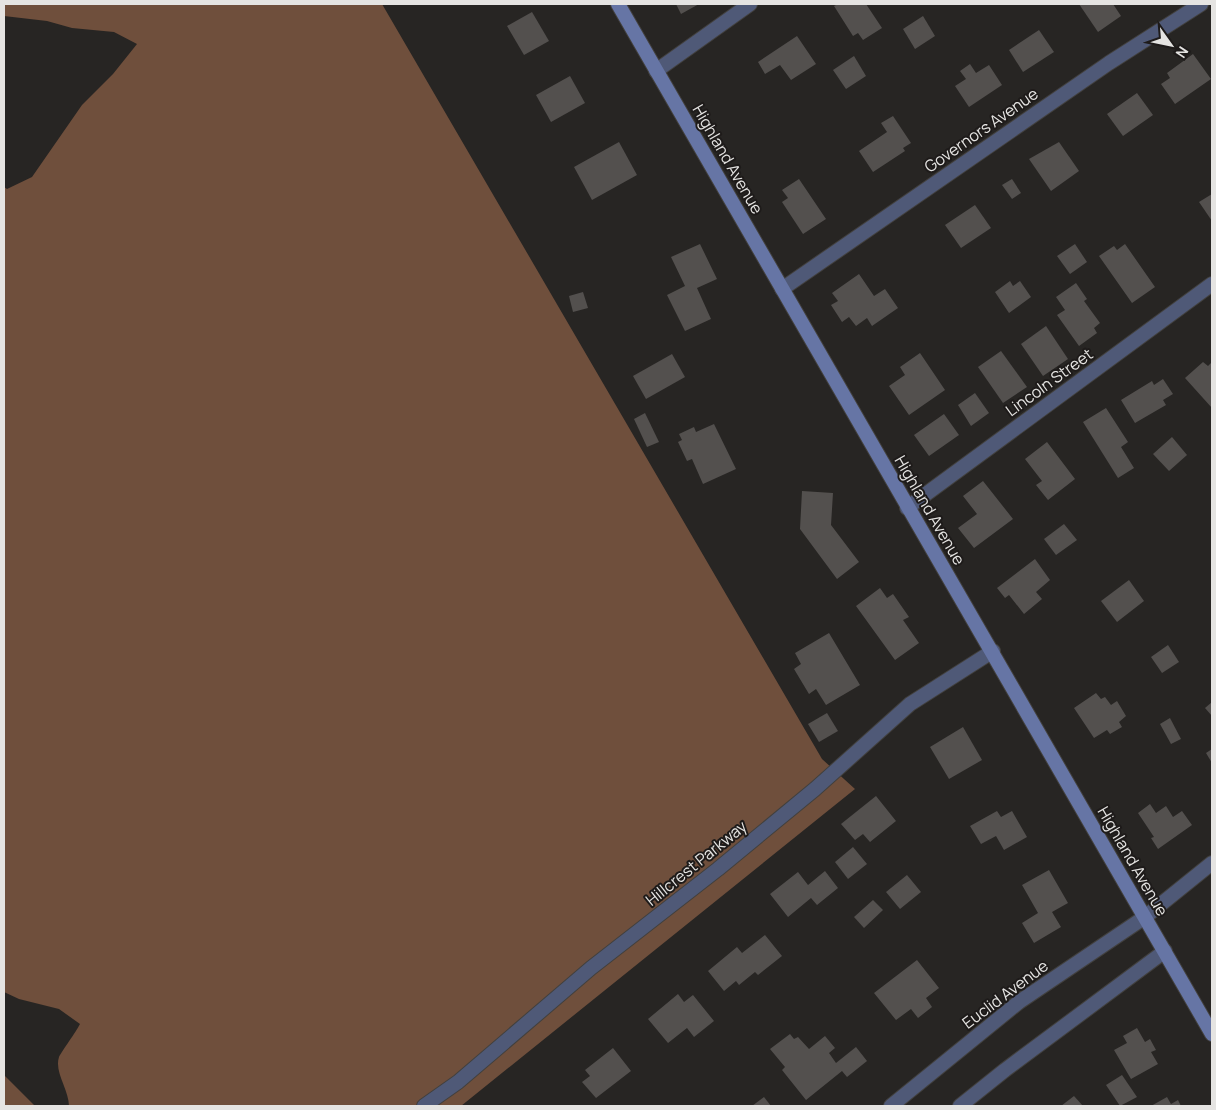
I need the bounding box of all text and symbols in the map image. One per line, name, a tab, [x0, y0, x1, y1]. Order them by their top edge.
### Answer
north arrow	[1146, 20, 1196, 70]
text: N	[1172, 43, 1193, 62]
street label: Governors Avenue	[920, 83, 1042, 177]
street label: Highland Avenue	[688, 100, 768, 218]
street label: Lincoln Street	[1001, 343, 1097, 421]
street label: Highland Avenue	[890, 451, 970, 569]
street label: Highland Avenue	[1093, 802, 1173, 920]
street label: Hillcrest Parkway	[641, 815, 752, 911]
street label: Euclid Avenue	[958, 954, 1052, 1034]

